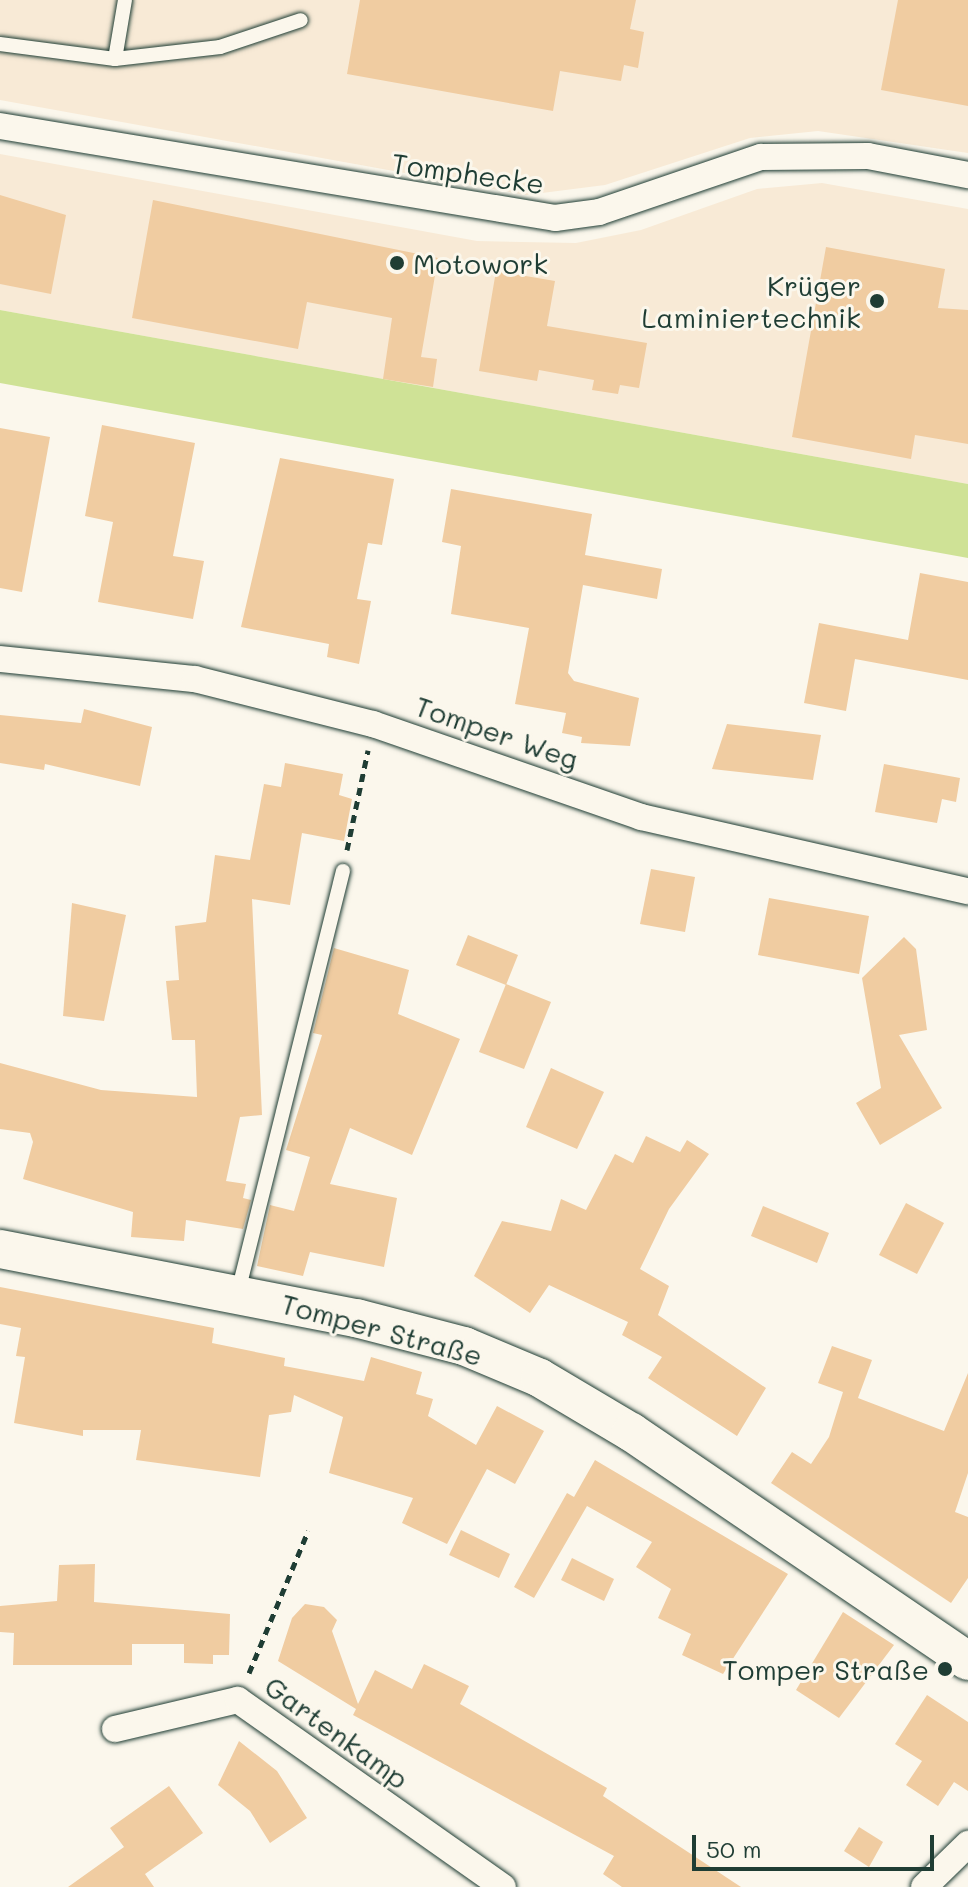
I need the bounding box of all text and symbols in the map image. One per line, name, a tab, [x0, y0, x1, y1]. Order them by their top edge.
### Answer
street label: Tomphecke	[390, 146, 546, 200]
place label: Motowork	[413, 246, 548, 280]
marker: Motowork	[388, 254, 406, 272]
place label: Krüger Laminiertechnik	[642, 268, 861, 334]
marker: Krüger Laminiertechnik	[868, 292, 886, 310]
street label: Tomper Weg	[411, 688, 583, 776]
street label: Tomper Straße	[278, 1286, 486, 1372]
place label: Tomper Straße	[722, 1652, 929, 1686]
marker: Tomper Straße	[936, 1660, 954, 1678]
street label: Gartenkamp	[259, 1669, 415, 1795]
scale bar	[696, 1819, 938, 1869]
text: 50 m	[706, 1833, 762, 1864]

